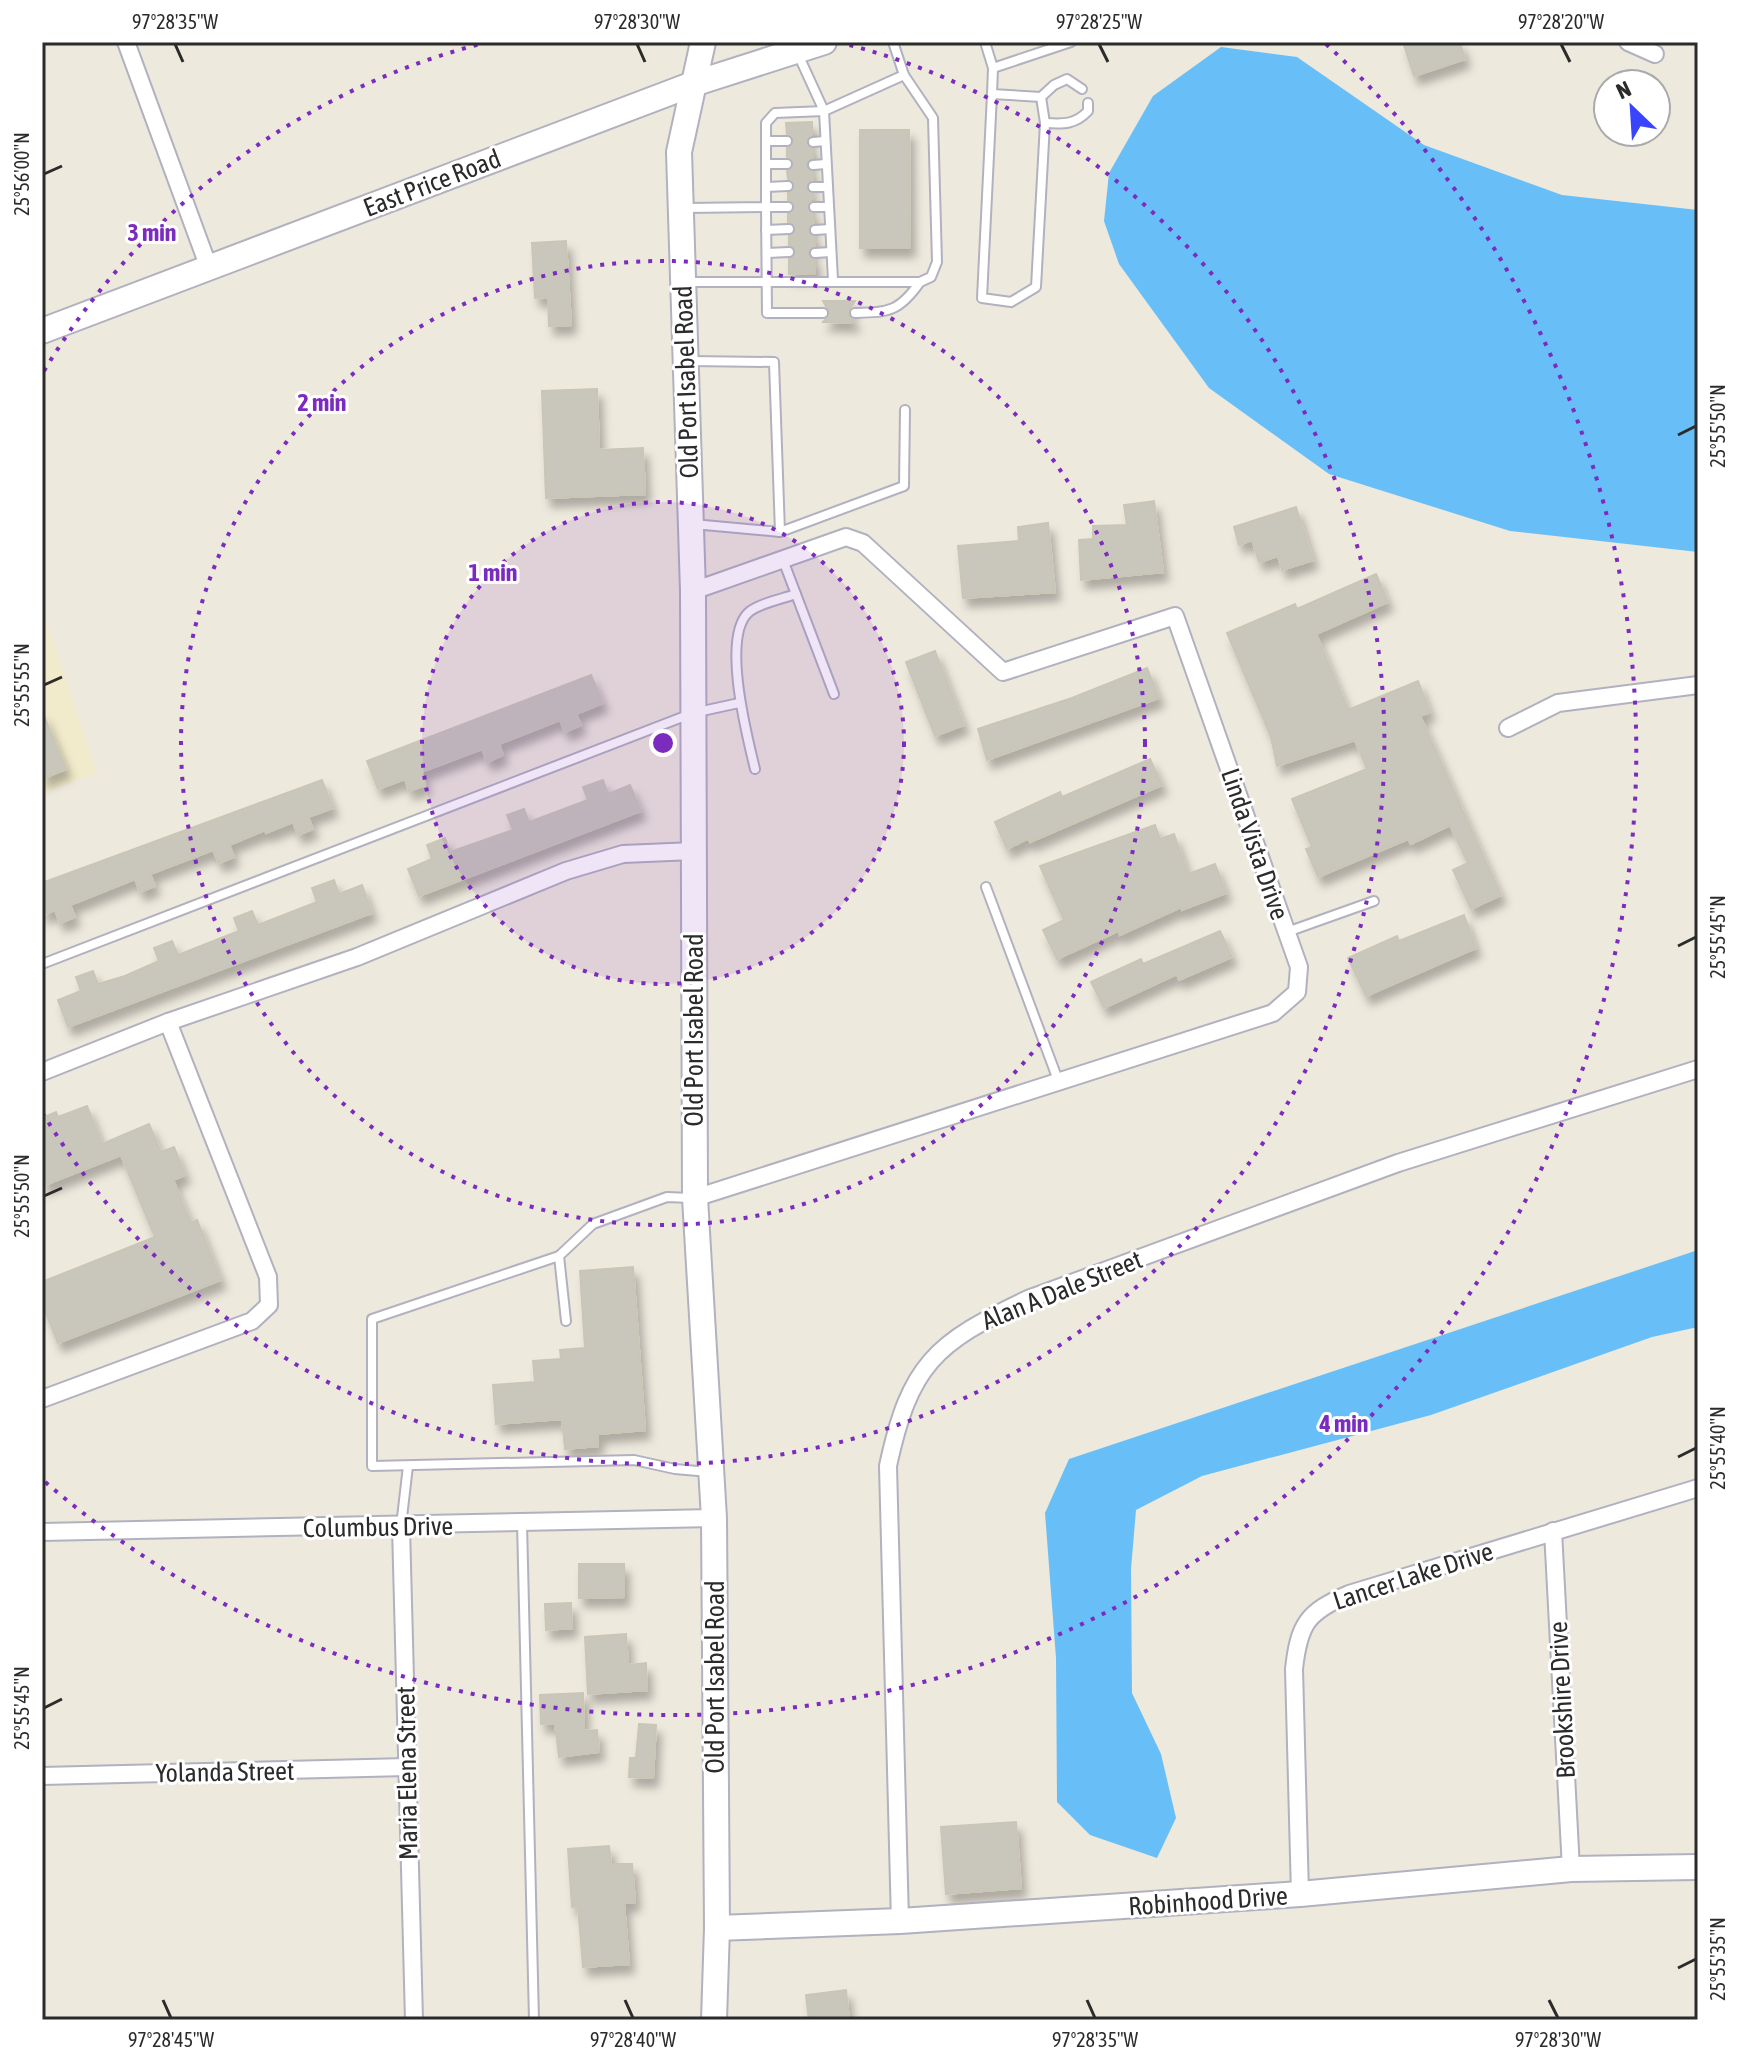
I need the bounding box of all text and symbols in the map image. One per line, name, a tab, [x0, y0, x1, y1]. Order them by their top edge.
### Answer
text: 97°28'35"W	[132, 10, 219, 33]
text: 97°28'30"W	[594, 10, 681, 33]
text: 97°28'25"W	[1056, 10, 1143, 33]
text: 97°28'20"W	[1518, 10, 1605, 33]
north arrow	[1592, 68, 1672, 148]
text: N	[1612, 75, 1635, 104]
text: 25°56'00"N	[10, 132, 33, 216]
street label: East Price Road	[359, 143, 505, 223]
text: 3 min	[127, 219, 177, 246]
street label: Old Port Isabel Road	[668, 285, 704, 479]
text: 25°55'50"N	[1706, 384, 1729, 468]
text: 2 min	[297, 389, 347, 416]
text: 1 min	[468, 559, 518, 586]
text: 25°55'55"N	[10, 643, 33, 727]
centre of rings	[649, 729, 677, 757]
street label: Linda Vista Drive	[1215, 764, 1295, 924]
text: 25°55'45"N	[1706, 895, 1729, 979]
street label: Old Port Isabel Road	[679, 934, 709, 1126]
text: 25°55'50"N	[10, 1154, 33, 1238]
street label: Alan A Dale Street	[978, 1244, 1146, 1336]
text: 25°55'40"N	[1706, 1406, 1729, 1490]
text: 4 min	[1318, 1410, 1369, 1437]
street label: Columbus Drive	[303, 1511, 453, 1543]
street label: Lancer Lake Drive	[1329, 1536, 1497, 1616]
street label: Old Port Isabel Road	[700, 1581, 730, 1773]
street label: Brookshire Drive	[1543, 1621, 1581, 1779]
text: 25°55'45"N	[10, 1666, 33, 1750]
street label: Maria Elena Street	[390, 1686, 424, 1860]
street label: Yolanda Street	[155, 1756, 295, 1788]
street label: Robinhood Drive	[1127, 1880, 1289, 1922]
text: 25°55'35"N	[1706, 1917, 1729, 2001]
text: 97°28'45"W	[128, 2028, 215, 2051]
text: 97°28'40"W	[590, 2028, 677, 2051]
text: 97°28'35"W	[1052, 2028, 1139, 2051]
text: 97°28'30"W	[1515, 2028, 1602, 2051]

